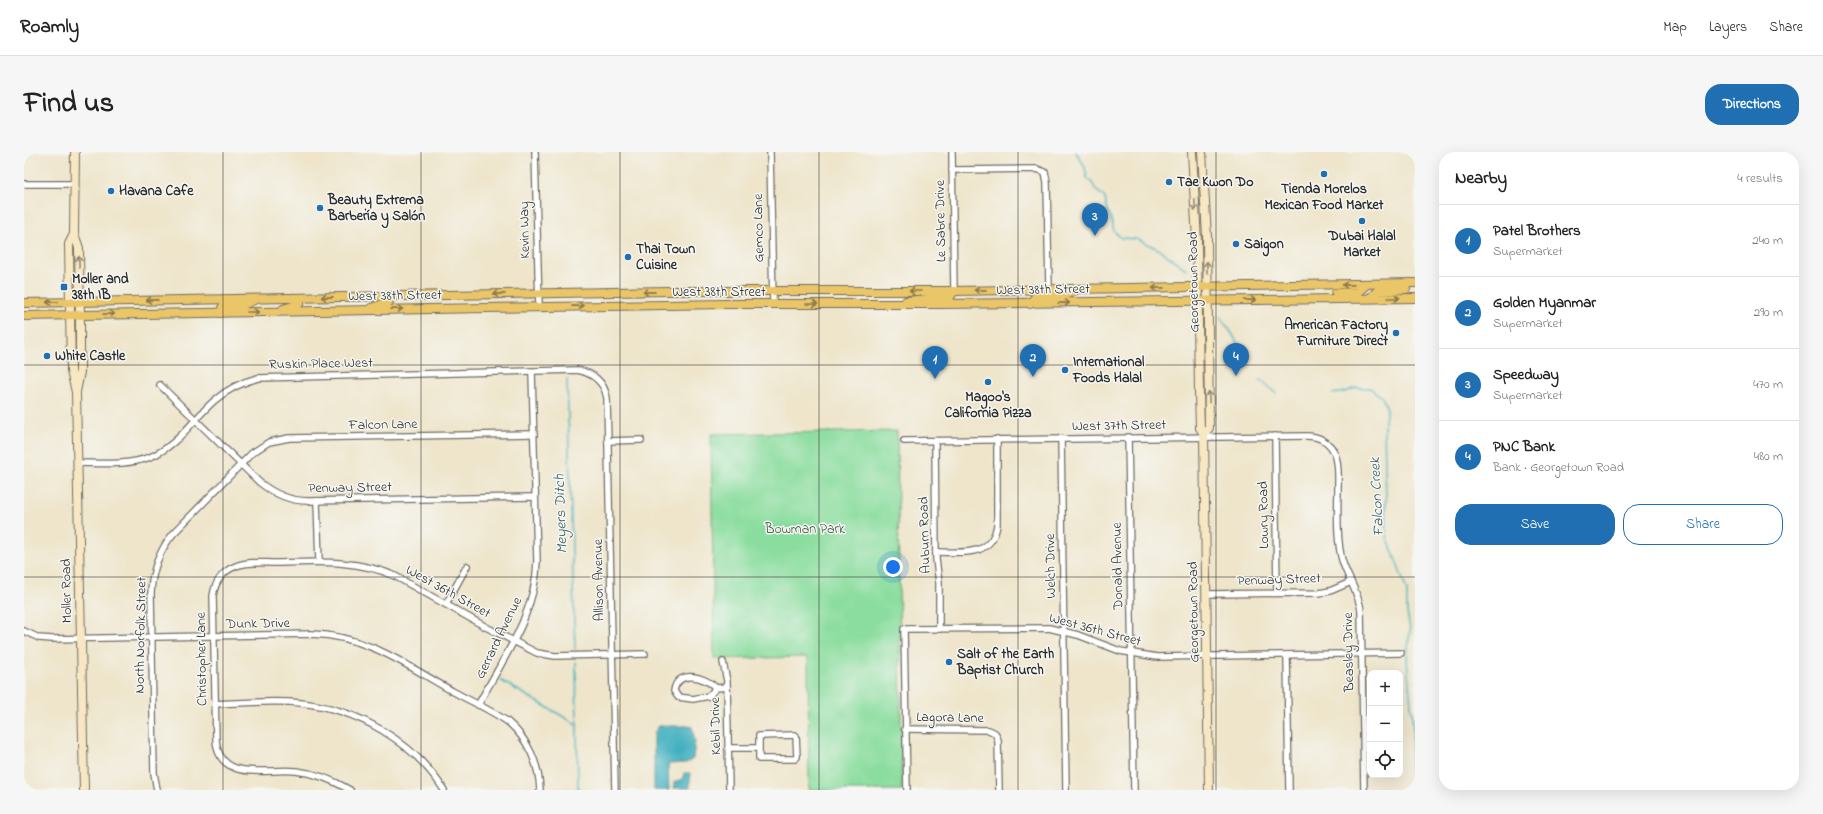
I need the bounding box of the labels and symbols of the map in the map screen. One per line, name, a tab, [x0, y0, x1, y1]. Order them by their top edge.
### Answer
marker: Tienda Morelos Mexican Food Market	[1319, 169, 1329, 179]
place label: Tae Kwon Do	[1177, 172, 1253, 193]
marker: Tae Kwon Do	[1164, 177, 1174, 187]
street label: Le Sabre Drive	[930, 179, 952, 262]
place label: Tienda Morelos Mexican Food Market	[1265, 179, 1384, 216]
place label: Havana Cafe	[119, 181, 194, 202]
marker: Havana Cafe	[106, 186, 116, 196]
place label: Beauty Extrema Barbería y Salón	[327, 190, 425, 229]
street label: Gemco Lane	[748, 193, 770, 263]
one-way arrow	[1192, 198, 1199, 211]
street label: Kevin Way	[514, 201, 537, 259]
marker: Beauty Extrema Barbería y Salón	[315, 203, 325, 213]
pin: 3	[1082, 203, 1108, 236]
marker: Dubai Halal Market	[1357, 216, 1367, 226]
place label: Dubai Halal Market	[1327, 226, 1396, 263]
street label: Georgetown Road	[1183, 231, 1206, 333]
place label: Saigon	[1244, 234, 1284, 257]
place label: Thai Town Cuisine	[636, 239, 695, 276]
marker: Saigon	[1231, 239, 1241, 249]
marker: Thai Town Cuisine	[623, 252, 633, 262]
one-way arrow	[75, 256, 83, 269]
one-way arrow	[1203, 261, 1211, 274]
place label: Moller and 38th IB	[71, 269, 129, 306]
street label: West 38th Street	[996, 279, 1090, 301]
one-way arrow	[1342, 281, 1355, 289]
marker: Moller and 38th IB	[59, 282, 69, 292]
street label: West 38th Street	[672, 282, 766, 303]
one-way arrow	[1152, 284, 1165, 292]
street label: West 38th Street	[348, 285, 442, 307]
one-way arrow	[974, 286, 987, 294]
one-way arrow	[909, 287, 922, 295]
one-way arrow	[643, 288, 656, 296]
one-way arrow	[493, 290, 506, 298]
one-way arrow	[321, 293, 334, 301]
one-way arrow	[1387, 294, 1400, 302]
one-way arrow	[146, 296, 159, 304]
one-way arrow	[1243, 296, 1256, 304]
one-way arrow	[46, 298, 59, 306]
one-way arrow	[1057, 299, 1070, 307]
one-way arrow	[805, 300, 818, 308]
one-way arrow	[571, 302, 584, 310]
one-way arrow	[390, 306, 403, 313]
one-way arrow	[246, 308, 259, 316]
one-way arrow	[102, 310, 115, 318]
place label: American Factory Furniture Direct	[1284, 315, 1388, 352]
marker: American Factory Furniture Direct	[1391, 328, 1401, 338]
pin: 4	[1223, 343, 1249, 376]
pin: 2	[1020, 344, 1046, 377]
place label: White Castle	[55, 346, 126, 367]
pin: 1	[922, 346, 948, 379]
marker: White Castle	[42, 351, 52, 361]
place label: International Foods Halal	[1072, 352, 1145, 389]
street label: Ruskin Place West	[269, 353, 373, 375]
marker: International Foods Halal	[1060, 365, 1070, 375]
marker: Magoo's California Pizza	[983, 377, 993, 387]
place label: Magoo's California Pizza	[945, 387, 1032, 424]
one-way arrow	[1205, 391, 1213, 404]
street label: Falcon Lane	[347, 414, 418, 436]
street label: West 37th Street	[1072, 415, 1167, 437]
water label: Falcon Creek	[1364, 456, 1390, 537]
water label: Meyers Ditch	[549, 473, 574, 554]
street label: Penway Street	[308, 477, 392, 500]
street label: Lowry Road	[1253, 481, 1276, 549]
street label: Auburn Road	[913, 496, 937, 574]
park label: Bowman Park	[764, 519, 846, 540]
street label: Donald Avenue	[1107, 521, 1129, 611]
street label: Welch Drive	[1040, 533, 1062, 599]
street label: Allison Avenue	[588, 538, 610, 621]
your location	[883, 557, 903, 577]
street label: Moller Road	[56, 558, 78, 623]
street label: West 36th Street	[402, 560, 495, 624]
street label: Georgetown Road	[1183, 561, 1206, 663]
street label: Penway Street	[1237, 568, 1322, 593]
street label: North Norfolk Street	[129, 576, 153, 694]
street label: Gerrard Avenue	[470, 593, 528, 683]
street label: West 36th Street	[1047, 608, 1144, 652]
street label: Christopher Lane	[191, 611, 213, 706]
street label: Beasley Drive	[1338, 611, 1361, 693]
street label: Dunk Drive	[225, 613, 291, 635]
place label: Salt of the Earth Baptist Church	[956, 644, 1055, 681]
marker: Salt of the Earth Baptist Church	[944, 657, 954, 667]
street label: Kebil Drive	[705, 696, 727, 755]
street label: Lagora Lane	[916, 707, 985, 730]

